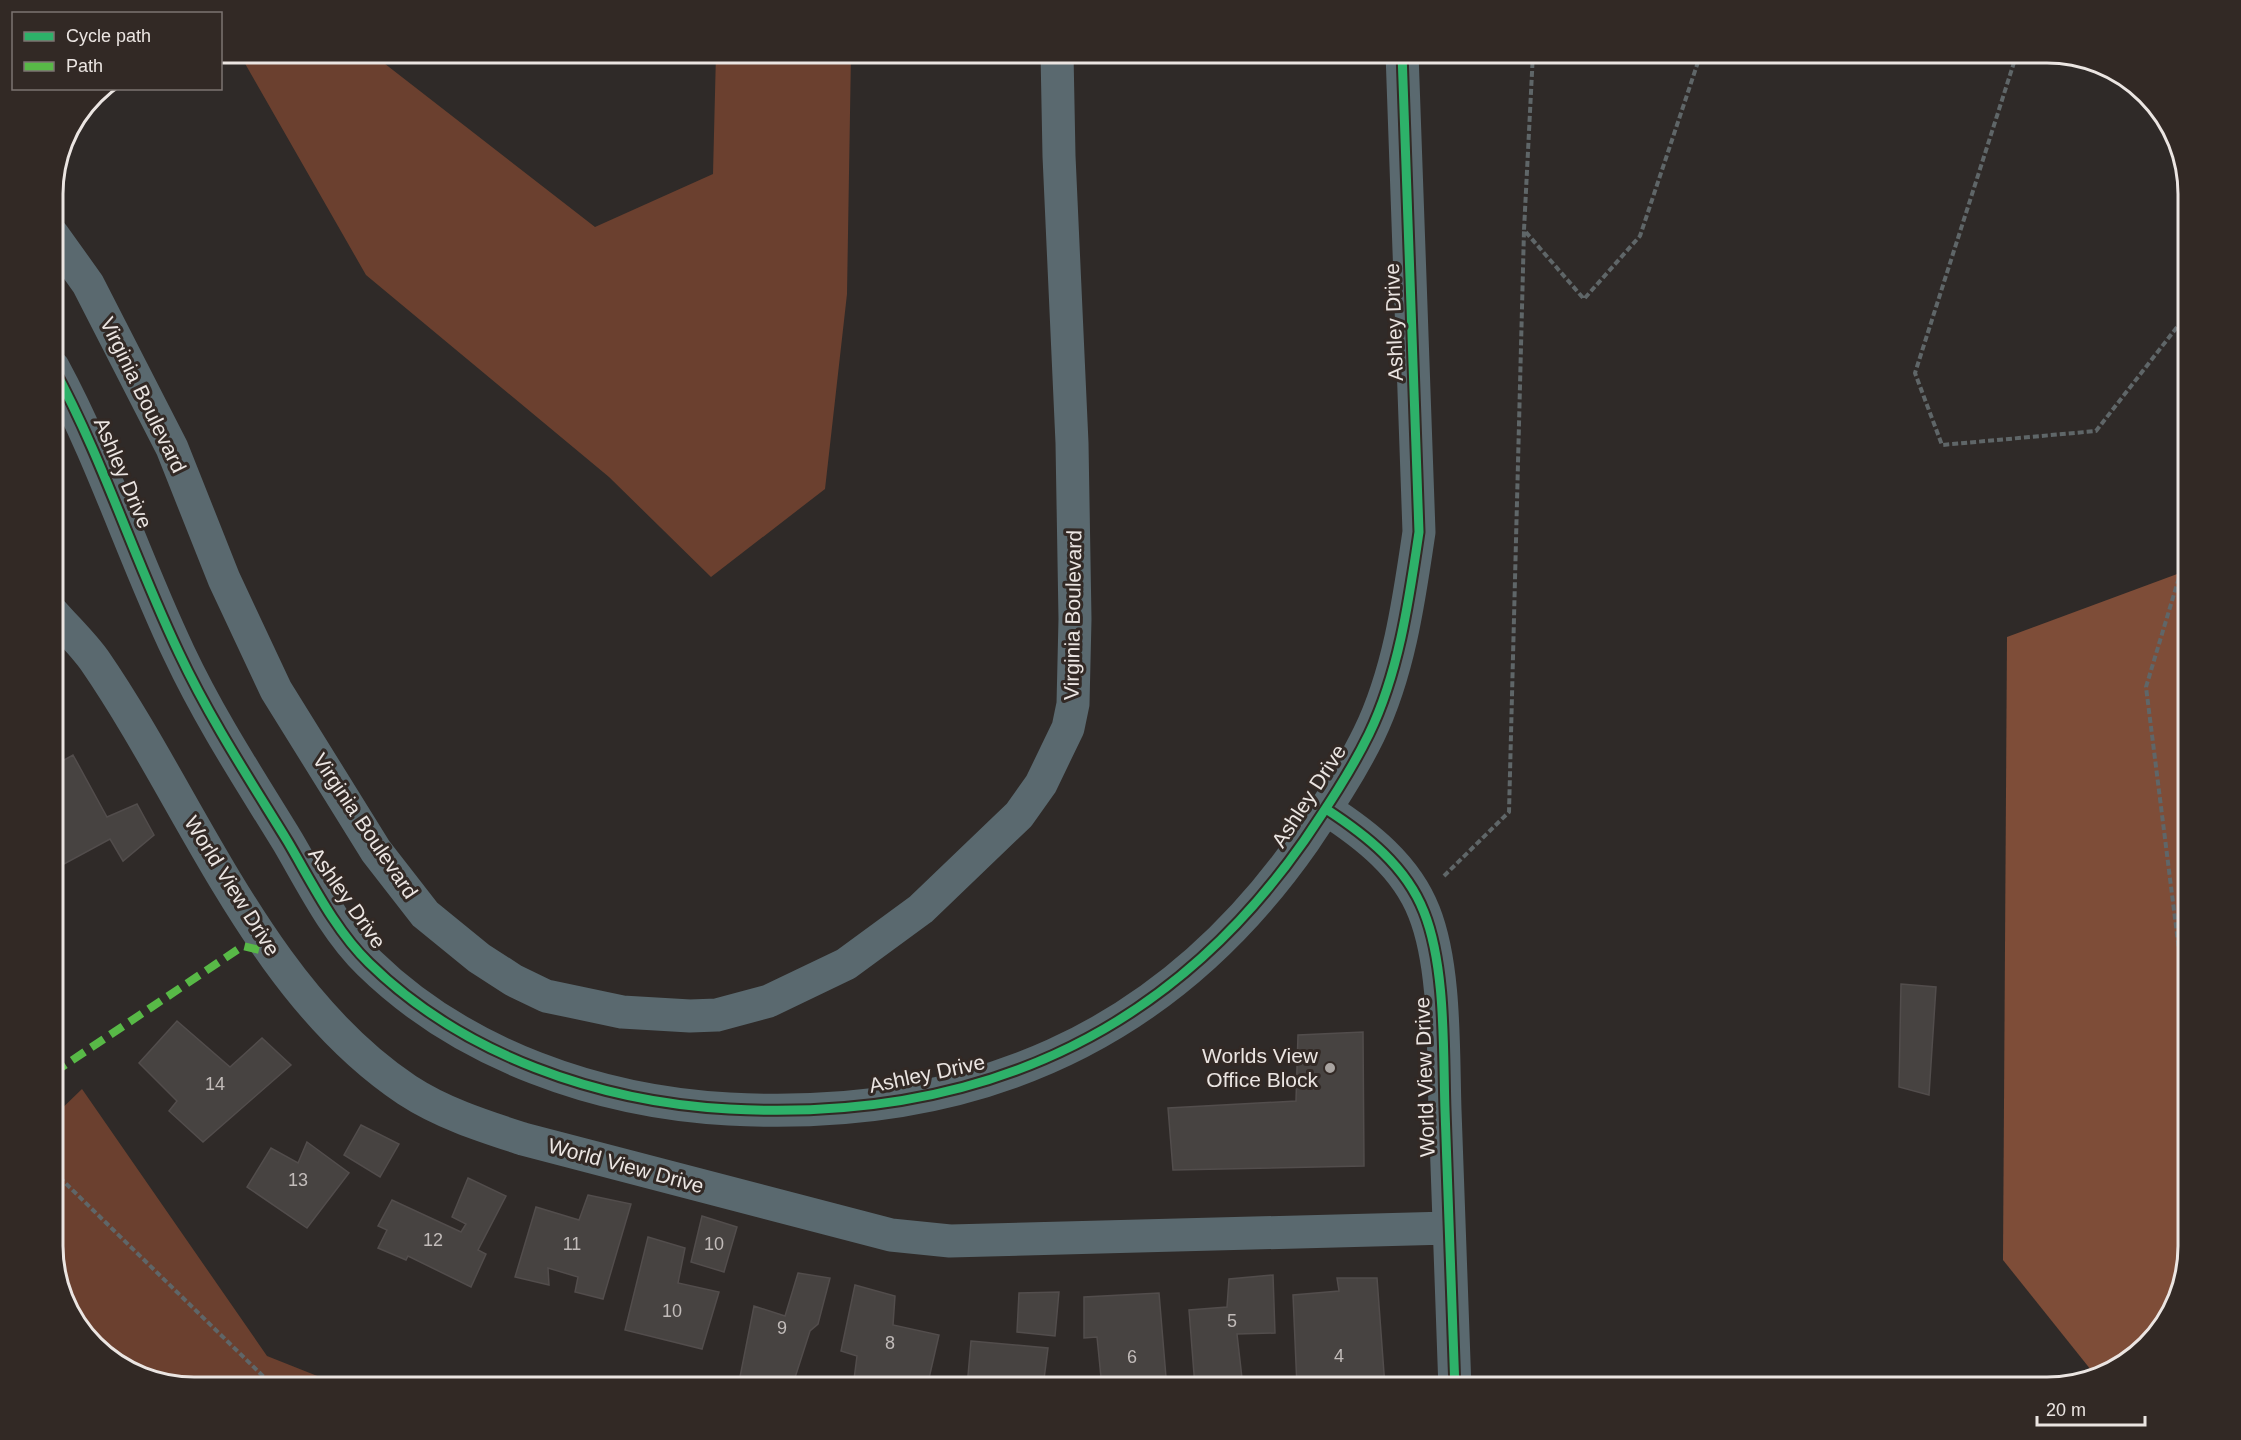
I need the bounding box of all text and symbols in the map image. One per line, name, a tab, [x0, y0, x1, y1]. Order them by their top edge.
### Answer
legend	[12, 12, 222, 90]
text: Cycle path	[66, 26, 151, 46]
text: Path	[66, 56, 103, 76]
street label: Ashley Drive	[1380, 263, 1407, 381]
street label: Virginia Boulevard	[96, 313, 191, 476]
street label: Ashley Drive	[90, 414, 157, 532]
street label: Virginia Boulevard	[1060, 530, 1085, 700]
street label: Ashley Drive	[1267, 740, 1350, 851]
street label: Virginia Boulevard	[308, 749, 422, 903]
street label: World View Drive	[180, 812, 285, 960]
street label: Ashley Drive	[304, 843, 391, 953]
street label: World View Drive	[1410, 997, 1439, 1158]
place label: Worlds View Office Block	[1202, 1044, 1319, 1091]
street label: Ashley Drive	[867, 1050, 987, 1097]
marker: Worlds View Office Block	[1323, 1061, 1337, 1075]
house number: 14	[205, 1074, 225, 1094]
street label: World View Drive	[546, 1134, 707, 1197]
house number: 13	[288, 1170, 308, 1190]
house number: 12	[423, 1230, 443, 1250]
house number: 11	[563, 1234, 581, 1254]
house number: 10	[704, 1234, 724, 1254]
house number: 10	[662, 1301, 682, 1321]
house number: 5	[1227, 1311, 1237, 1331]
house number: 9	[777, 1318, 787, 1338]
house number: 8	[885, 1333, 895, 1353]
house number: 4	[1334, 1346, 1344, 1366]
house number: 6	[1127, 1347, 1137, 1367]
scale bar	[2037, 1389, 2145, 1427]
text: 20 m	[2046, 1400, 2086, 1420]

